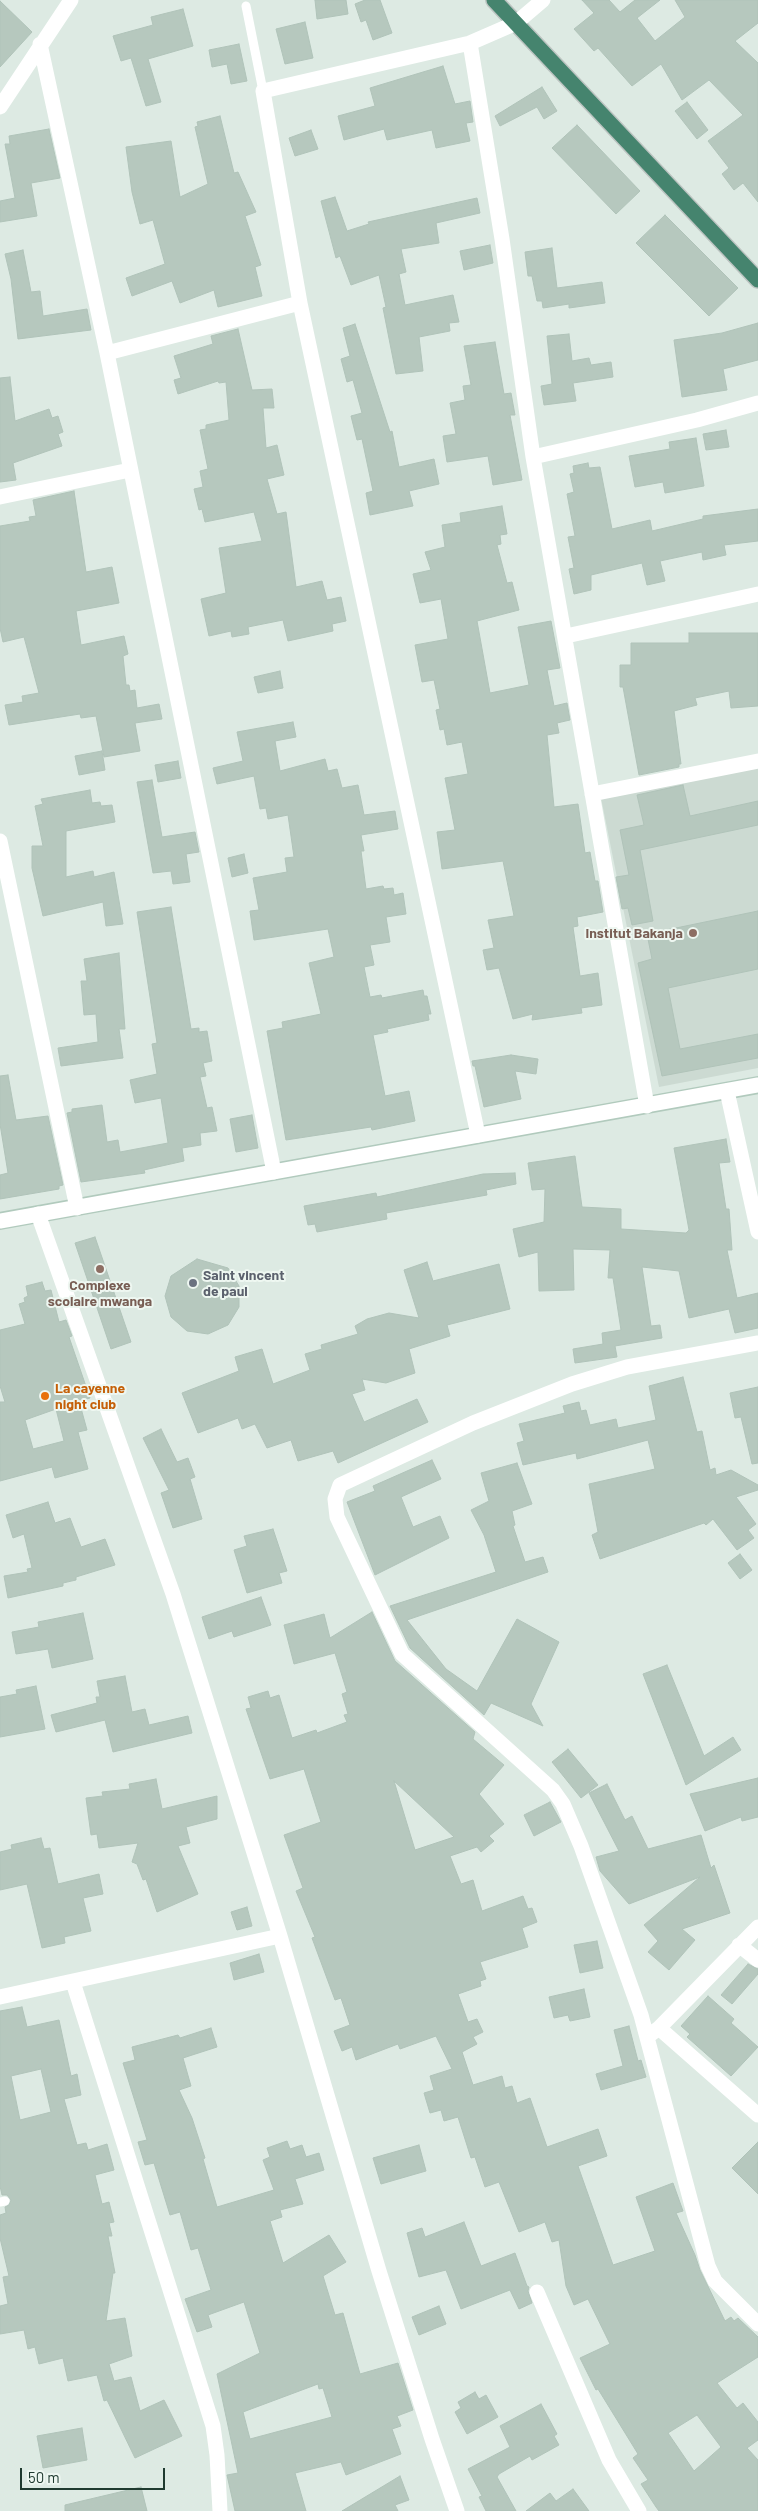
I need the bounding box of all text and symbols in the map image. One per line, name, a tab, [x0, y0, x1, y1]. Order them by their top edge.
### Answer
place label: Institut Bakanja	[586, 925, 683, 941]
marker: Institut Bakanja	[687, 927, 699, 939]
marker: Complexe scolaire mwanga	[94, 1263, 106, 1275]
place label: Saint vincent de paul	[203, 1267, 285, 1300]
place label: Complexe scolaire mwanga	[48, 1277, 152, 1310]
marker: Saint vincent de paul	[187, 1277, 199, 1289]
place label: La cayenne night club	[55, 1380, 125, 1412]
marker: La cayenne night club	[39, 1390, 51, 1402]
scale bar	[22, 2458, 168, 2490]
text: 50 m	[28, 2468, 60, 2486]

